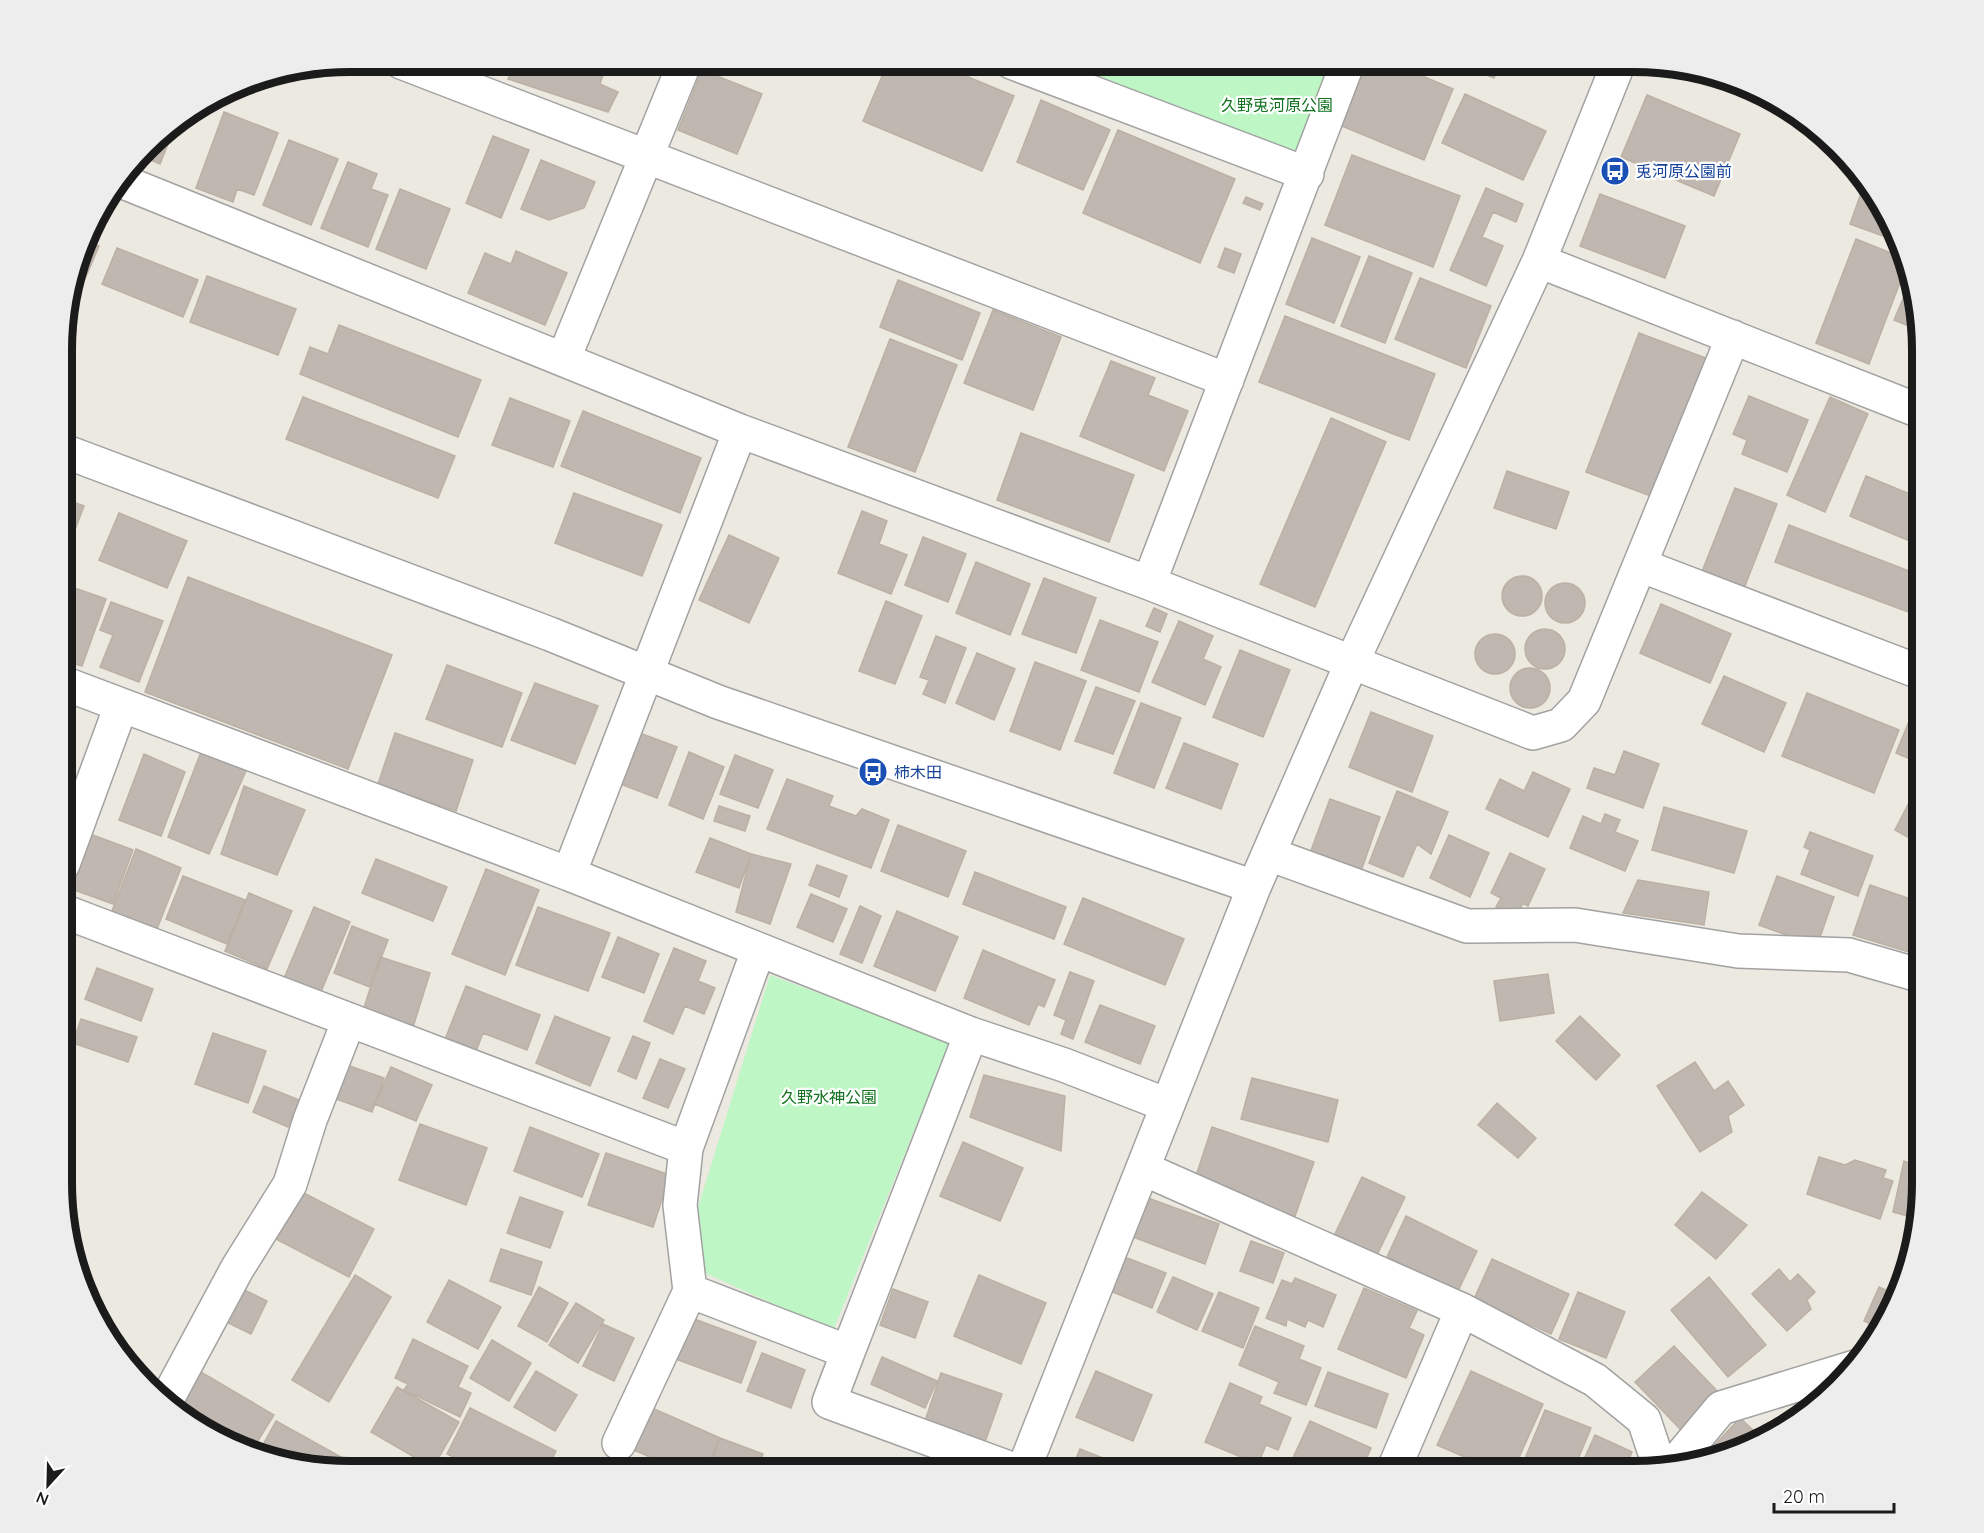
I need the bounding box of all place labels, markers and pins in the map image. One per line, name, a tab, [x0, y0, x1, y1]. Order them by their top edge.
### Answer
bus stop icon: 兎河原公園前	[1599, 155, 1631, 187]
place label: 兎河原公園前	[1636, 161, 1732, 181]
bus stop icon: 柿木田	[857, 756, 889, 788]
place label: 柿木田	[894, 762, 942, 782]

